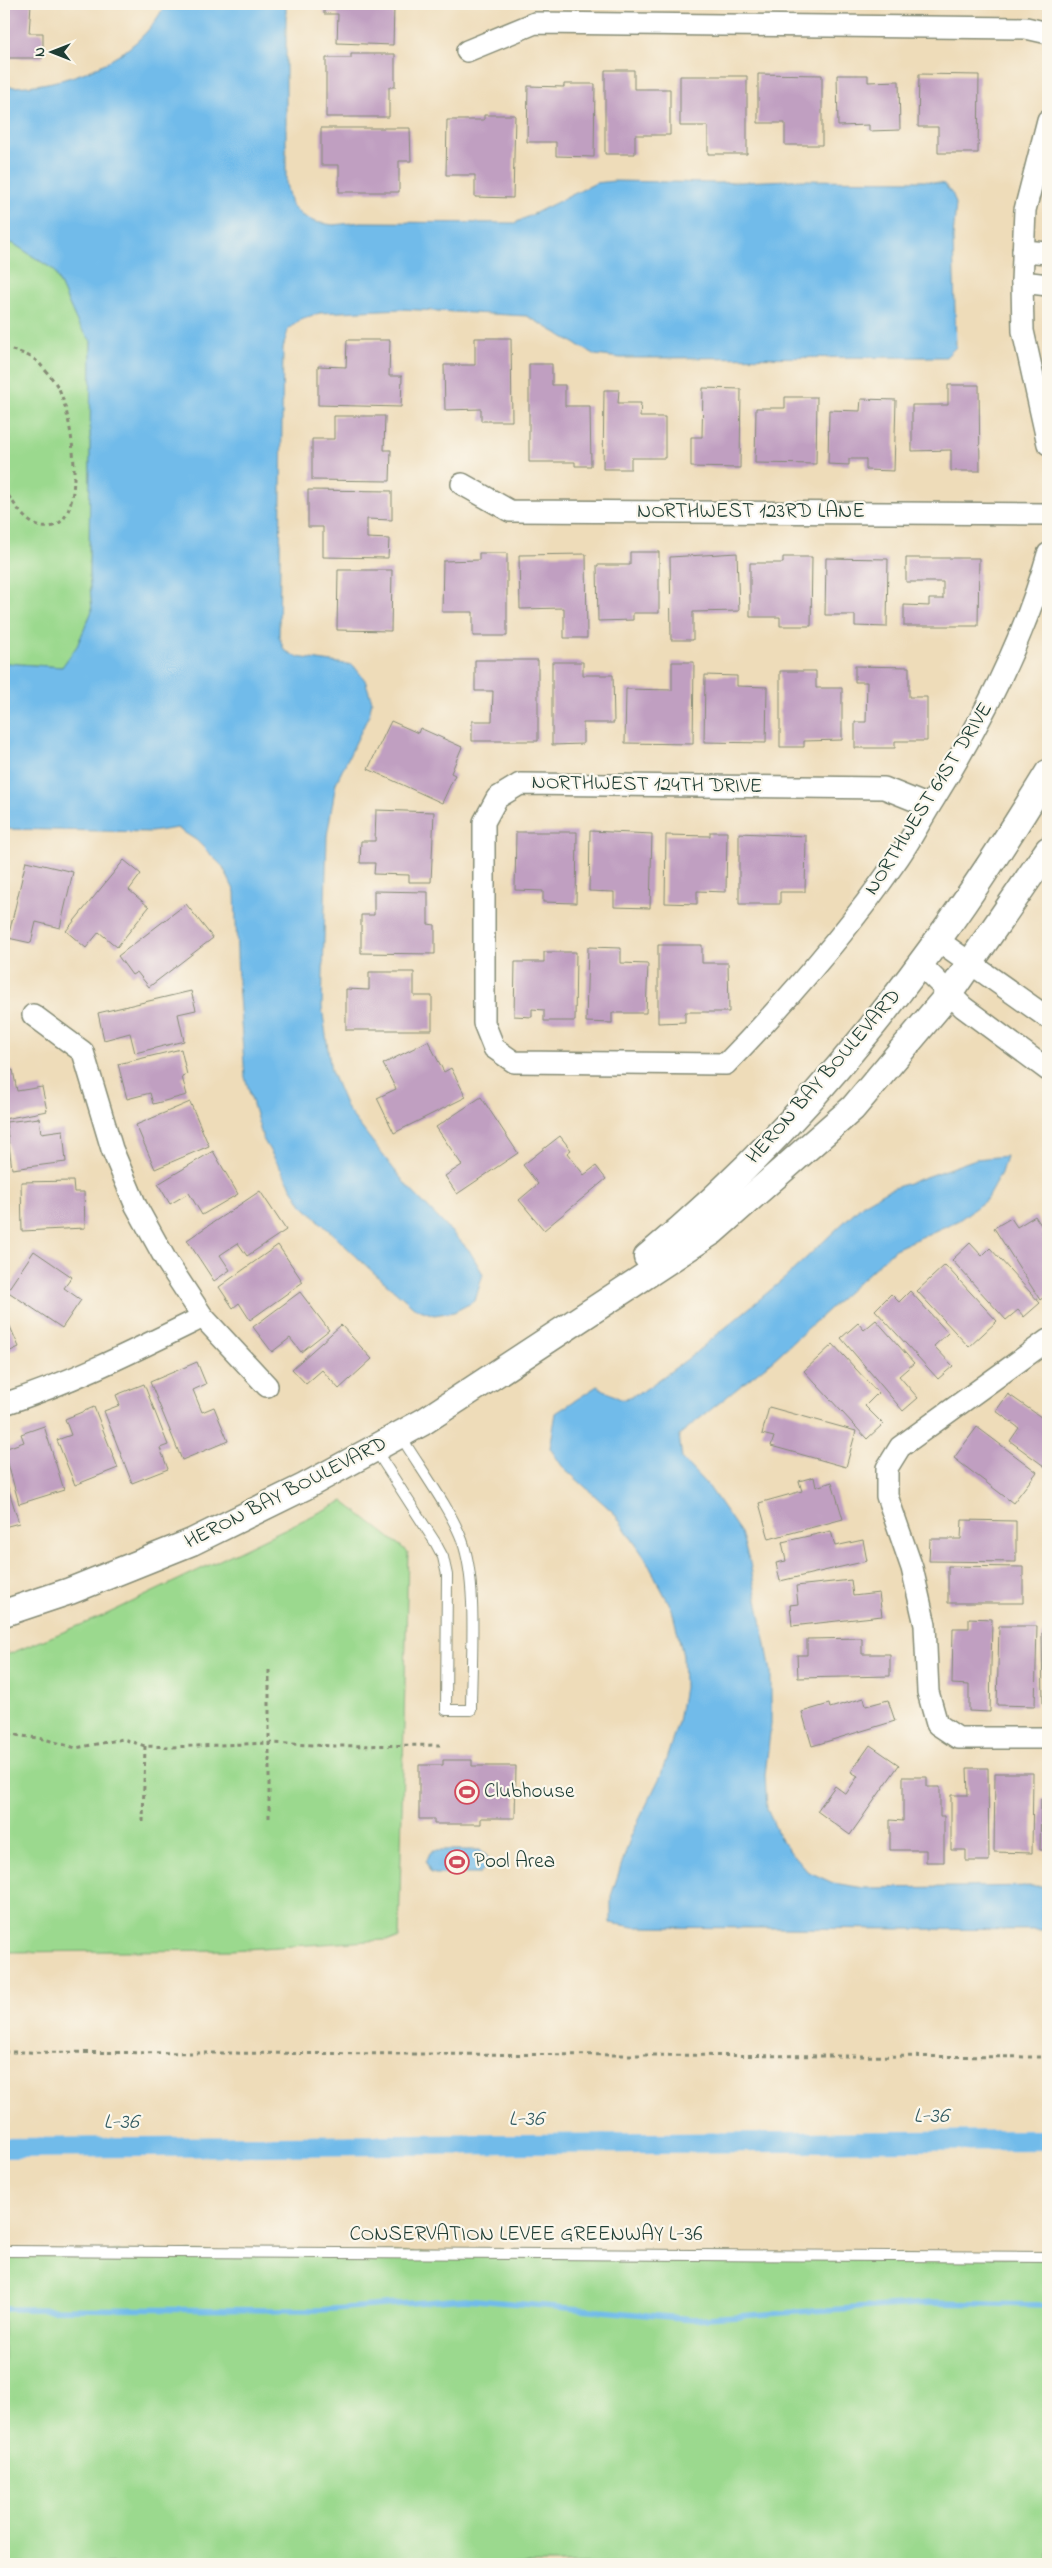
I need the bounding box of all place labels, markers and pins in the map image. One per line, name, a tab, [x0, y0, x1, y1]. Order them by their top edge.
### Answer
place label: Clubhouse	[484, 1777, 575, 1807]
sports icon: Clubhouse	[454, 1779, 480, 1805]
place label: Pool Area	[474, 1847, 555, 1877]
sports icon: Pool Area	[444, 1849, 470, 1875]

